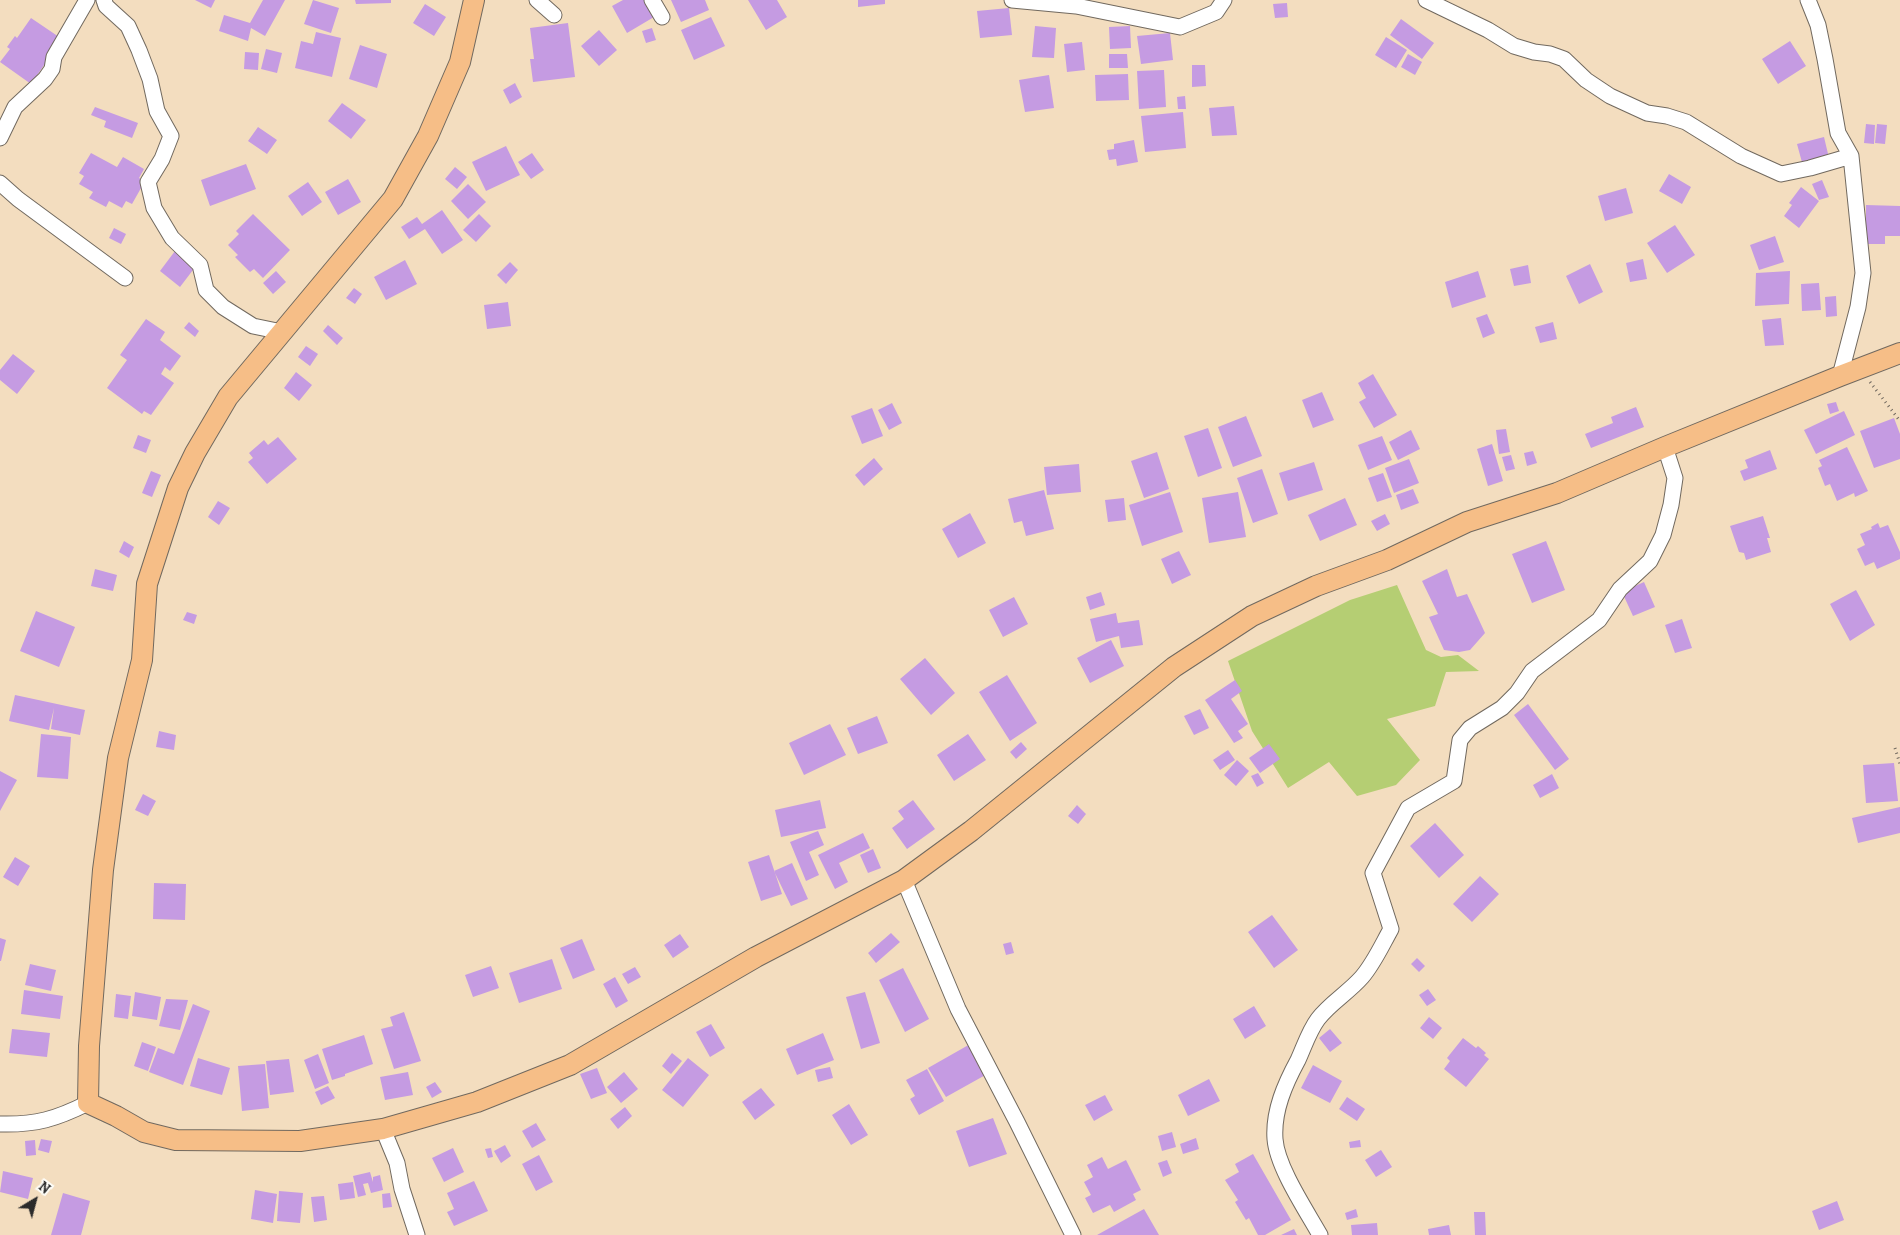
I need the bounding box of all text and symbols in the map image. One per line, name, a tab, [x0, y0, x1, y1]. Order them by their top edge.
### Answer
north arrow	[10, 1175, 60, 1225]
text: N	[35, 1177, 54, 1198]

